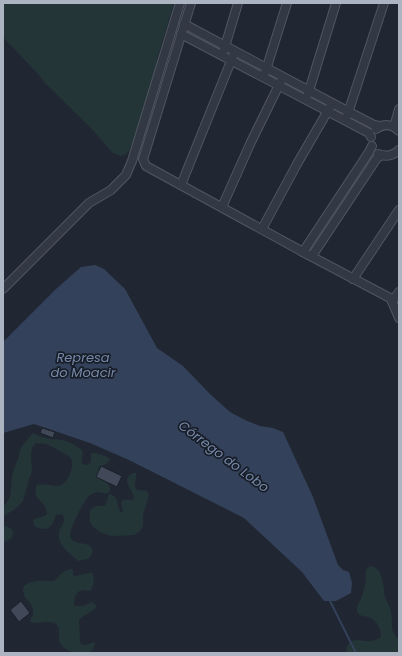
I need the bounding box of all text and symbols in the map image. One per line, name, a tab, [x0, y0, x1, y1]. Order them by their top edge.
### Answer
water label: Represa do Moacir	[50, 348, 117, 382]
water label: Córrego do Lobo	[174, 416, 273, 497]

